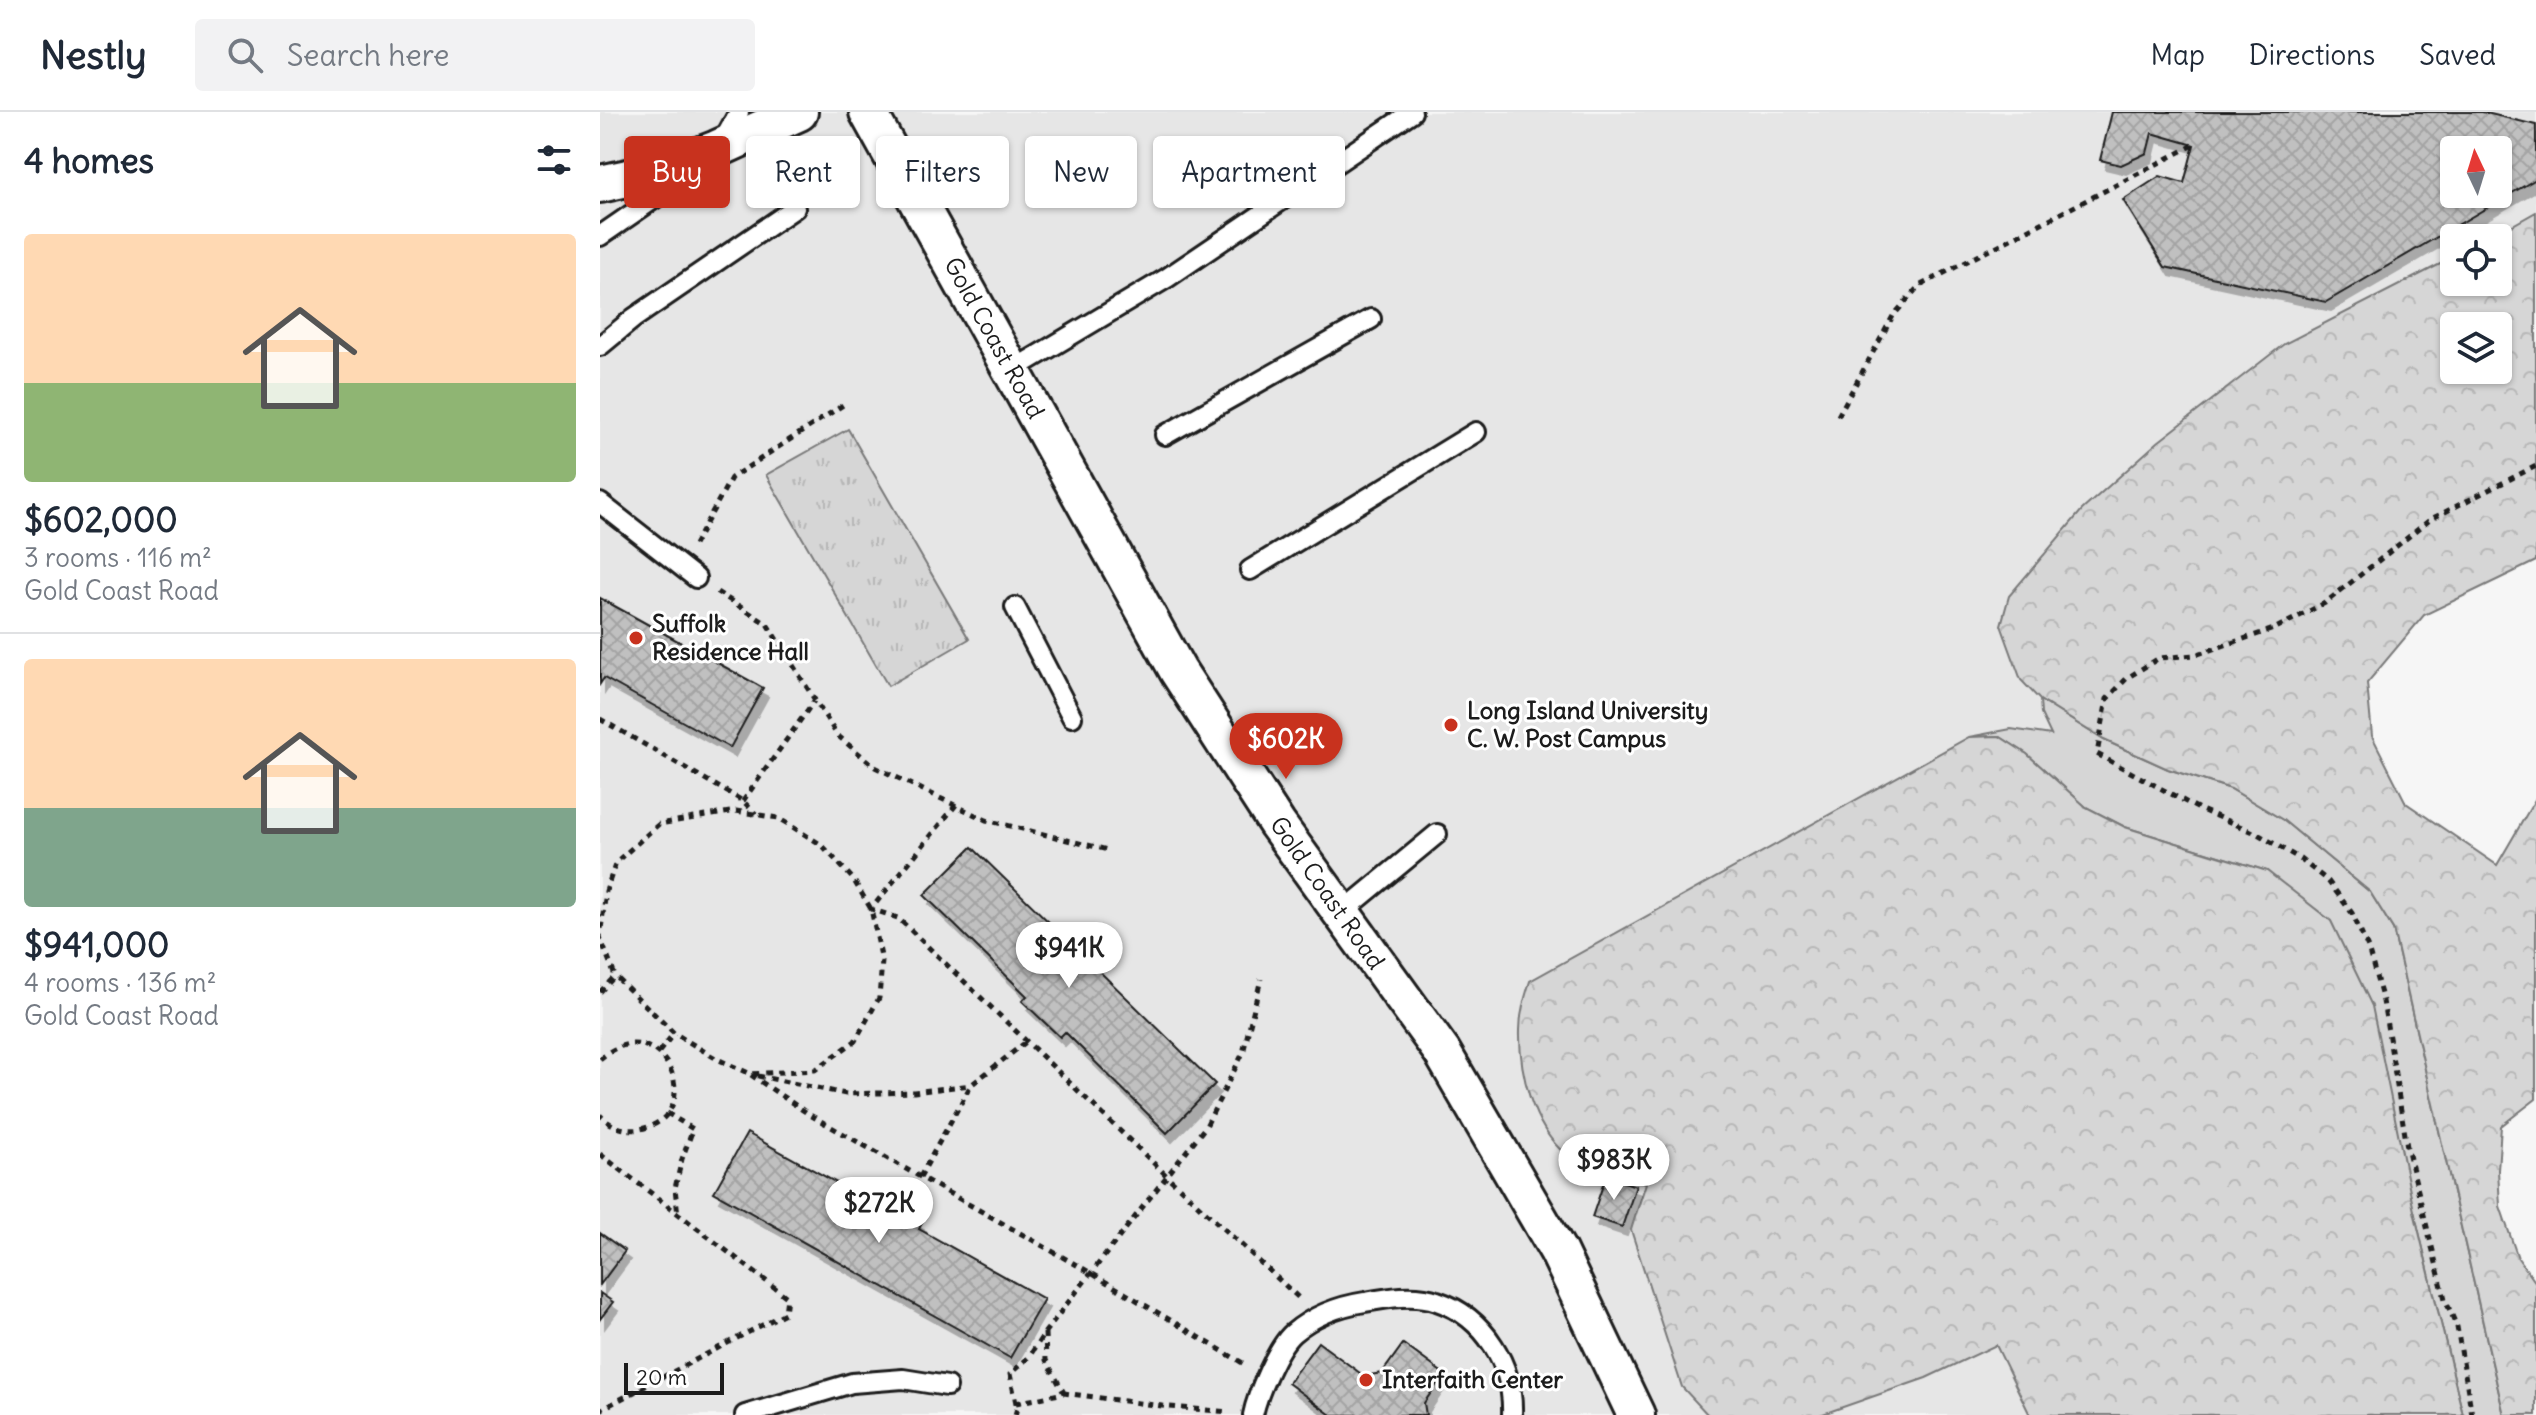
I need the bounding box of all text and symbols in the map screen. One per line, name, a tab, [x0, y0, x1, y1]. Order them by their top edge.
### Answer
search box	[195, 19, 755, 91]
text: Nestly	[40, 32, 147, 79]
icon: search	[223, 33, 267, 77]
text: Search here	[287, 36, 449, 74]
text: Map	[2150, 37, 2205, 73]
text: Directions	[2249, 37, 2375, 73]
text: Saved	[2419, 37, 2496, 73]
chip: Buy	[624, 136, 730, 208]
chip: Rent	[746, 136, 860, 208]
chip: Filters	[876, 136, 1009, 208]
chip: New	[1025, 136, 1137, 208]
chip: Apartment	[1153, 136, 1345, 208]
north arrow	[2440, 136, 2512, 208]
map controls	[2440, 136, 2512, 384]
icon: filters	[532, 138, 576, 182]
text: 4 homes	[24, 139, 154, 182]
button: locate	[2440, 224, 2512, 296]
street label: Gold Coast Road	[938, 252, 1052, 423]
icon: home	[228, 286, 372, 430]
button: layers	[2440, 312, 2512, 384]
text: $602,000	[24, 498, 178, 541]
text: 3 rooms · 116 m²	[24, 541, 212, 574]
text: Gold Coast Road	[24, 574, 219, 607]
place label: Suffolk Residence Hall	[652, 608, 809, 666]
marker: Suffolk Residence Hall	[627, 629, 645, 647]
place label: Long Island University C. W. Post Campus	[1467, 695, 1708, 753]
icon: home	[228, 711, 372, 855]
pin: $602K	[1230, 713, 1342, 781]
marker: Long Island University C. W. Post Campus	[1442, 716, 1460, 734]
text: $602K	[1248, 722, 1324, 755]
street label: Gold Coast Road	[1264, 810, 1392, 975]
pin: $941K	[1013, 922, 1125, 990]
text: $941,000	[24, 923, 169, 966]
text: $941K	[1034, 931, 1104, 964]
text: 4 rooms · 136 m²	[24, 966, 216, 999]
text: Gold Coast Road	[24, 999, 219, 1032]
pin: $983K	[1558, 1134, 1670, 1202]
text: $983K	[1576, 1143, 1652, 1176]
pin: $272K	[823, 1177, 935, 1245]
text: $272K	[843, 1186, 915, 1219]
scale bar	[624, 1359, 724, 1395]
text: 20 m	[636, 1363, 687, 1391]
place label: Interfaith Center	[1382, 1364, 1563, 1394]
marker: Interfaith Center	[1357, 1371, 1375, 1389]

